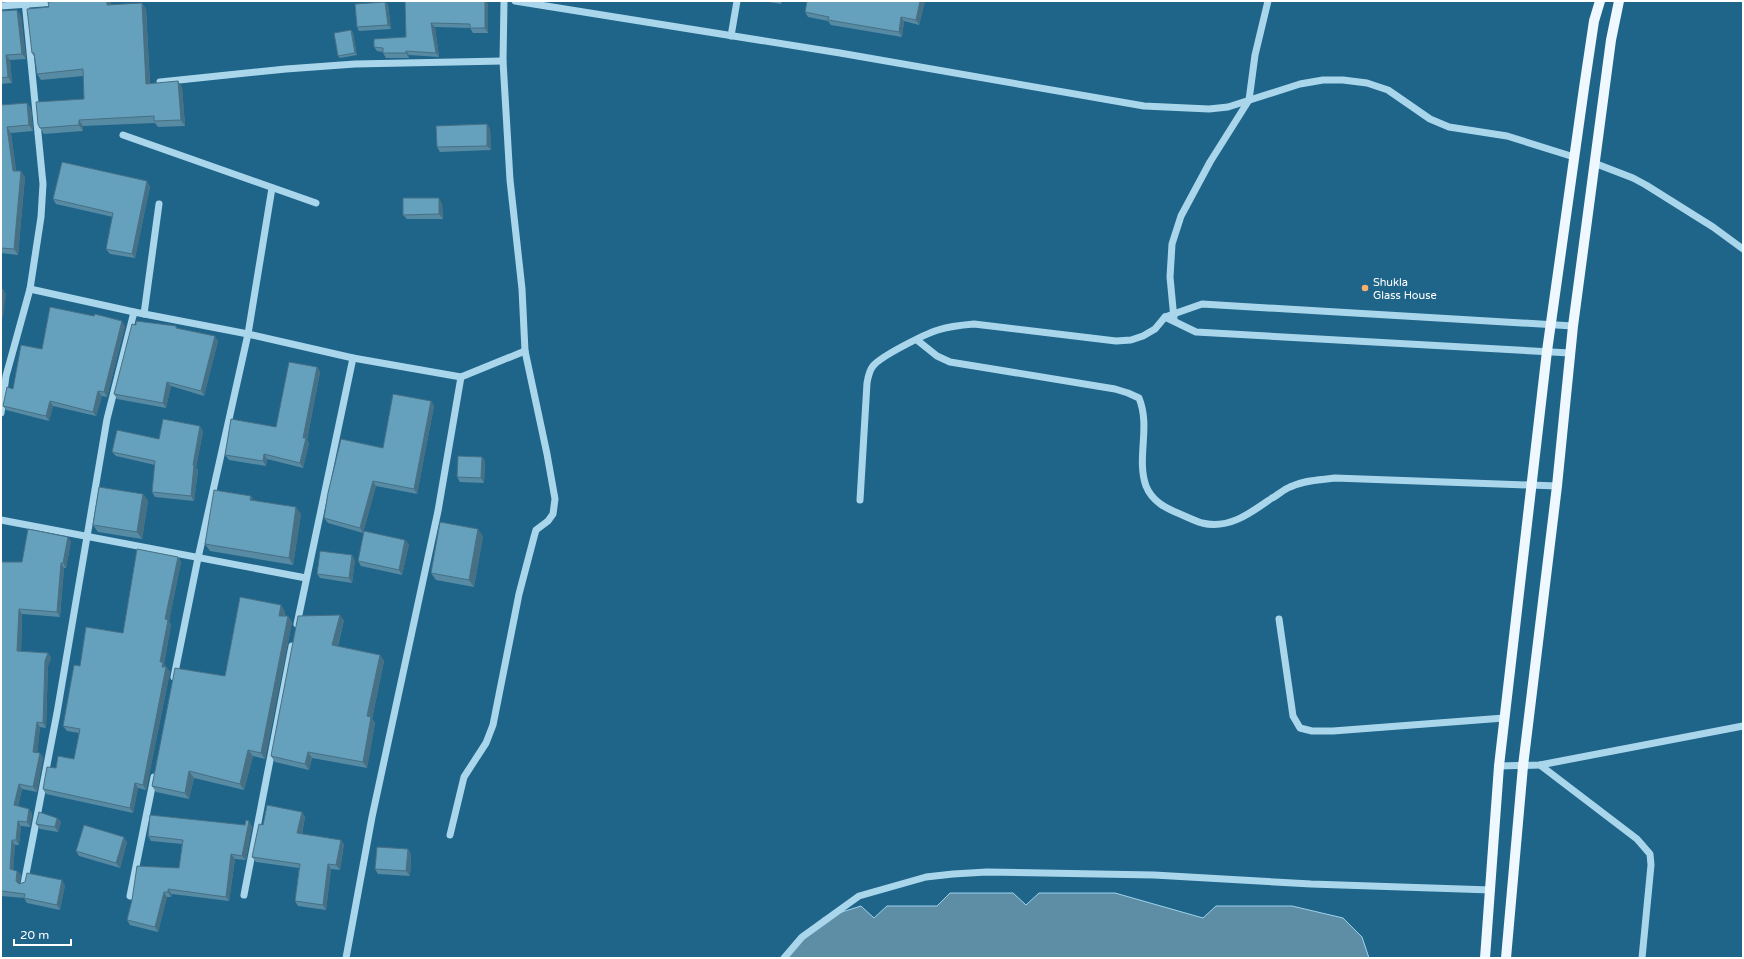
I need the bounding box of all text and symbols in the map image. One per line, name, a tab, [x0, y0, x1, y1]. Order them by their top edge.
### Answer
place label: Shukla Glass House	[1373, 276, 1437, 302]
marker: Shukla Glass House	[1360, 283, 1370, 293]
scale bar	[14, 921, 71, 947]
text: 20 m	[20, 928, 49, 942]

